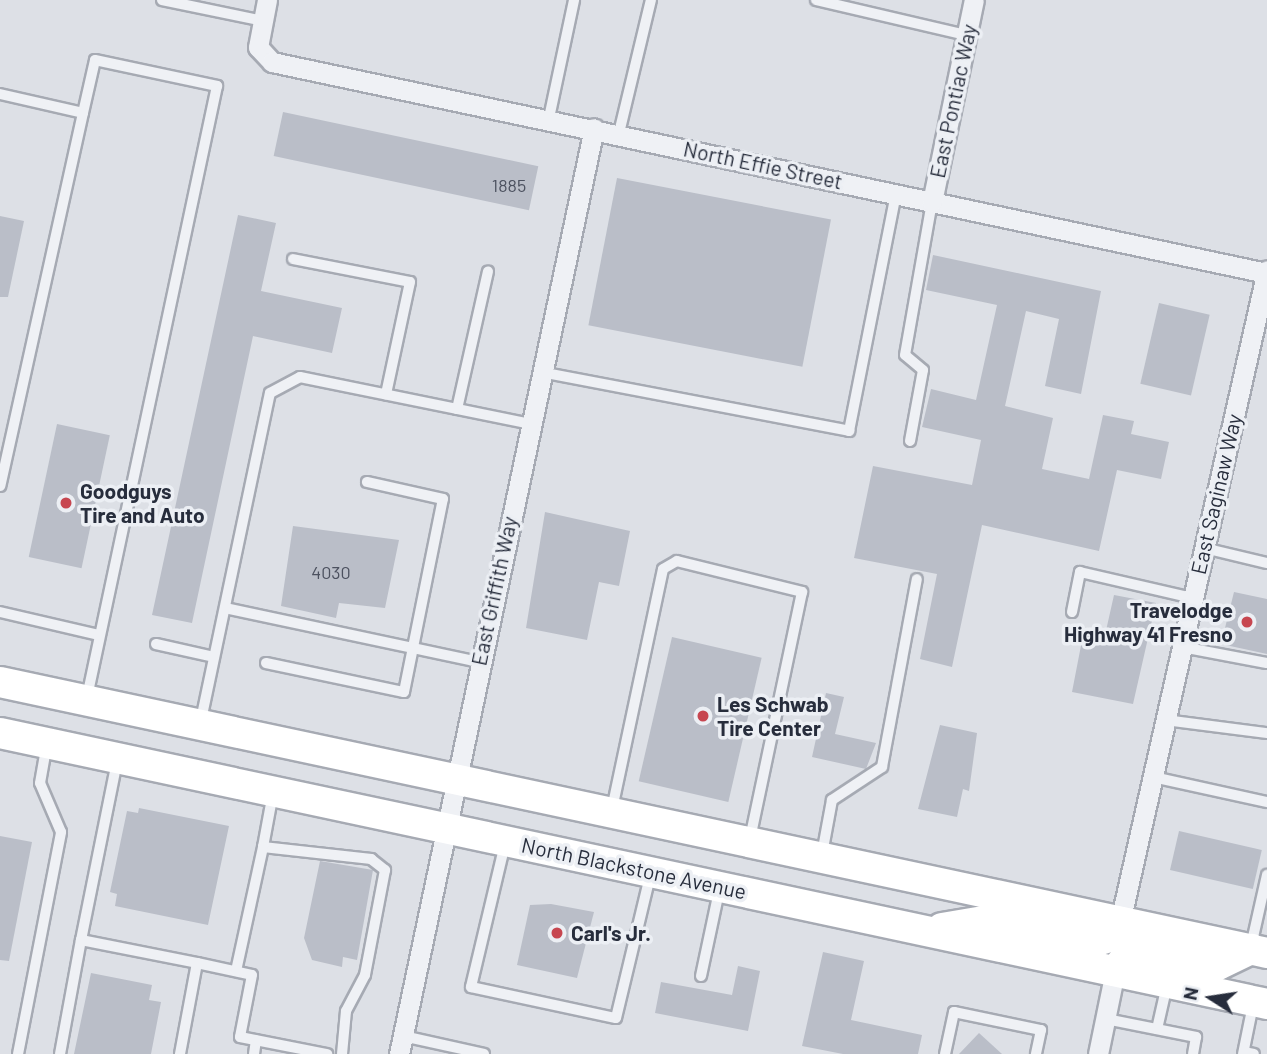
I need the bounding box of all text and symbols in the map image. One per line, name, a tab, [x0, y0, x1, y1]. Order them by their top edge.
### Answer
street label: East Pontiac Way	[924, 22, 982, 180]
street label: North Effie Street	[681, 136, 845, 194]
house number: 1885	[492, 174, 526, 196]
street label: East Saginaw Way	[1185, 411, 1247, 577]
place label: Goodguys Tire and Auto	[80, 478, 205, 528]
marker: Goodguys Tire and Auto	[58, 495, 74, 511]
street label: East Griffith Way	[466, 514, 522, 668]
house number: 4030	[311, 561, 351, 583]
place label: Travelodge Highway 41 Fresno	[1064, 597, 1233, 647]
marker: Travelodge Highway 41 Fresno	[1239, 614, 1255, 630]
place label: Les Schwab Tire Center	[717, 691, 829, 741]
marker: Les Schwab Tire Center	[695, 708, 711, 724]
street label: North Blackstone Avenue	[519, 832, 749, 904]
place label: Carl's Jr.	[571, 920, 651, 946]
marker: Carl's Jr.	[549, 925, 565, 941]
north arrow	[1176, 963, 1246, 1033]
text: N	[1177, 985, 1203, 1002]

